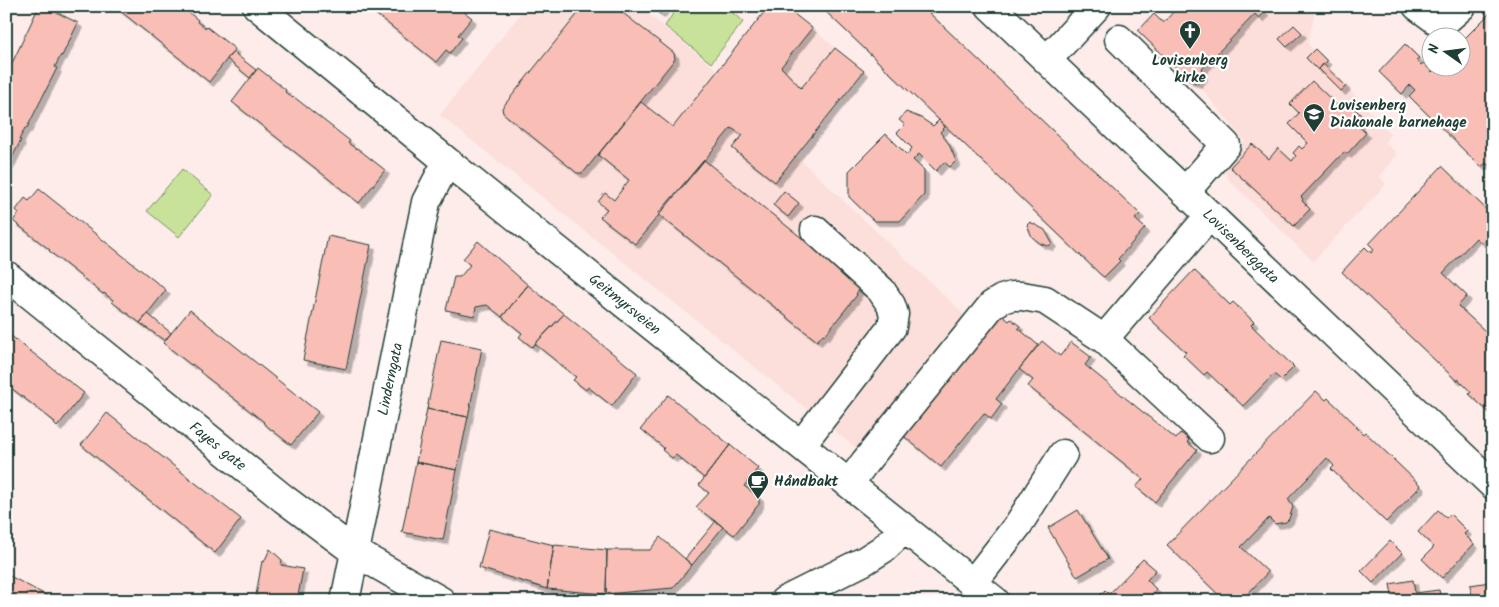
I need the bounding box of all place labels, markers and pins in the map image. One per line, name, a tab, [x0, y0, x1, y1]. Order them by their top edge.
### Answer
church icon: Lovisenberg kirke	[1178, 19, 1202, 50]
place label: Lovisenberg kirke	[1152, 49, 1228, 90]
place label: Lovisenberg Diakonale barnehage	[1330, 94, 1467, 135]
school or university icon: Lovisenberg Diakonale barnehage	[1302, 102, 1326, 133]
cafe icon: Håndbakt	[746, 469, 770, 500]
place label: Håndbakt	[774, 470, 838, 494]

